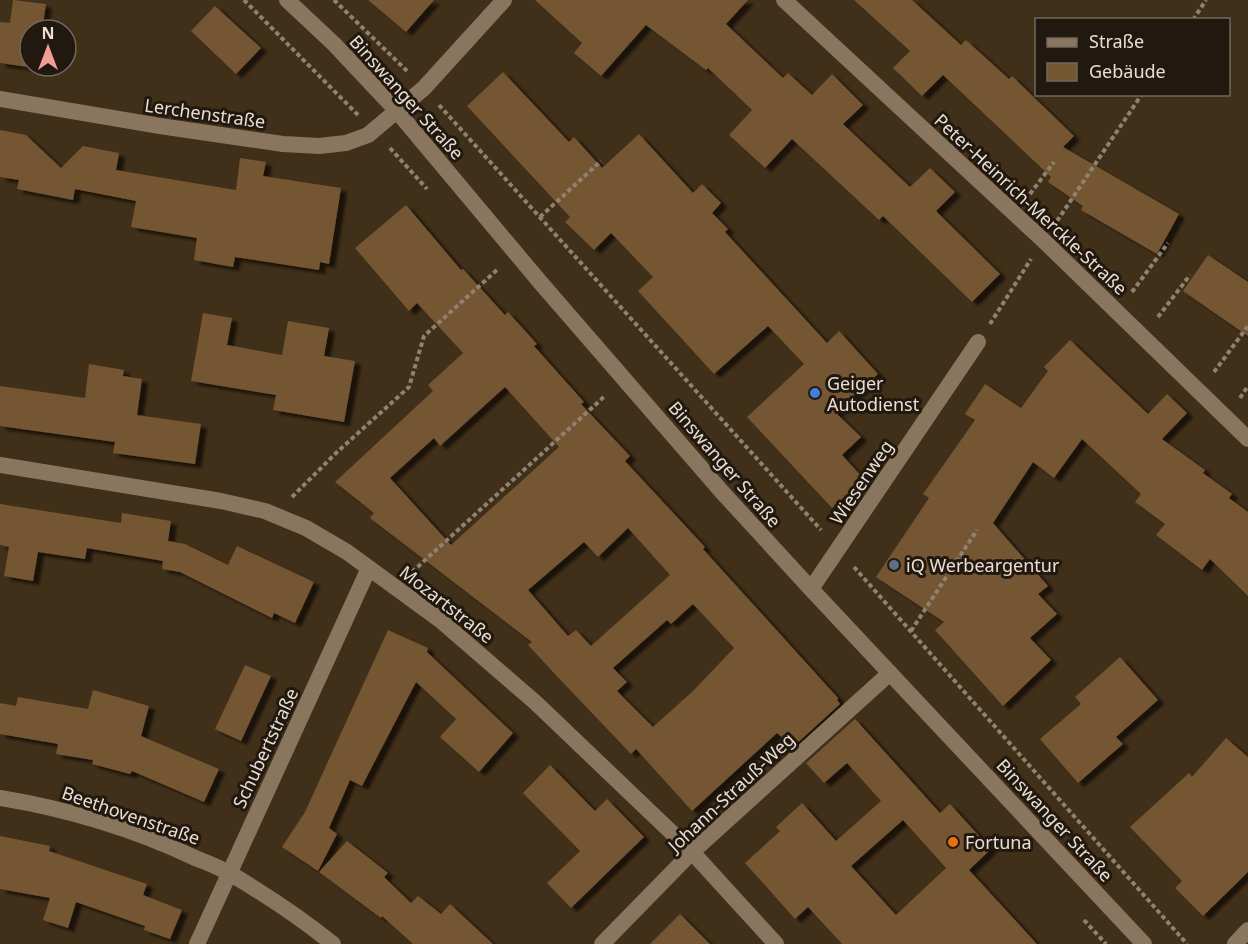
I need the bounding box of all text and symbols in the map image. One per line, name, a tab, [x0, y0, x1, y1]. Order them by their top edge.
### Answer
north arrow	[18, 18, 78, 78]
legend	[1035, 18, 1230, 96]
text: N	[41, 22, 55, 44]
text: Straße	[1089, 29, 1144, 53]
street label: Binswanger Straße	[345, 30, 469, 164]
text: Gebäude	[1089, 59, 1166, 83]
street label: Lerchenstraße	[143, 93, 267, 133]
street label: Peter-Heinrich-Merckle-Straße	[929, 108, 1133, 300]
place label: Geiger Autodienst	[827, 371, 920, 416]
marker: Geiger Autodienst	[808, 386, 822, 400]
street label: Binswanger Straße	[664, 396, 786, 532]
street label: Wiesenweg	[824, 435, 898, 529]
place label: iQ Werbeargentur	[906, 553, 1060, 577]
marker: iQ Werbeargentur	[887, 558, 901, 572]
street label: Mozartstraße	[395, 560, 499, 648]
street label: Schubertstraße	[227, 684, 303, 812]
street label: Johann-Strauß-Weg	[661, 727, 799, 858]
street label: Binswanger Straße	[992, 753, 1118, 887]
street label: Beethovenstraße	[59, 780, 203, 850]
place label: Fortuna	[965, 830, 1032, 854]
marker: Fortuna	[946, 835, 960, 849]

